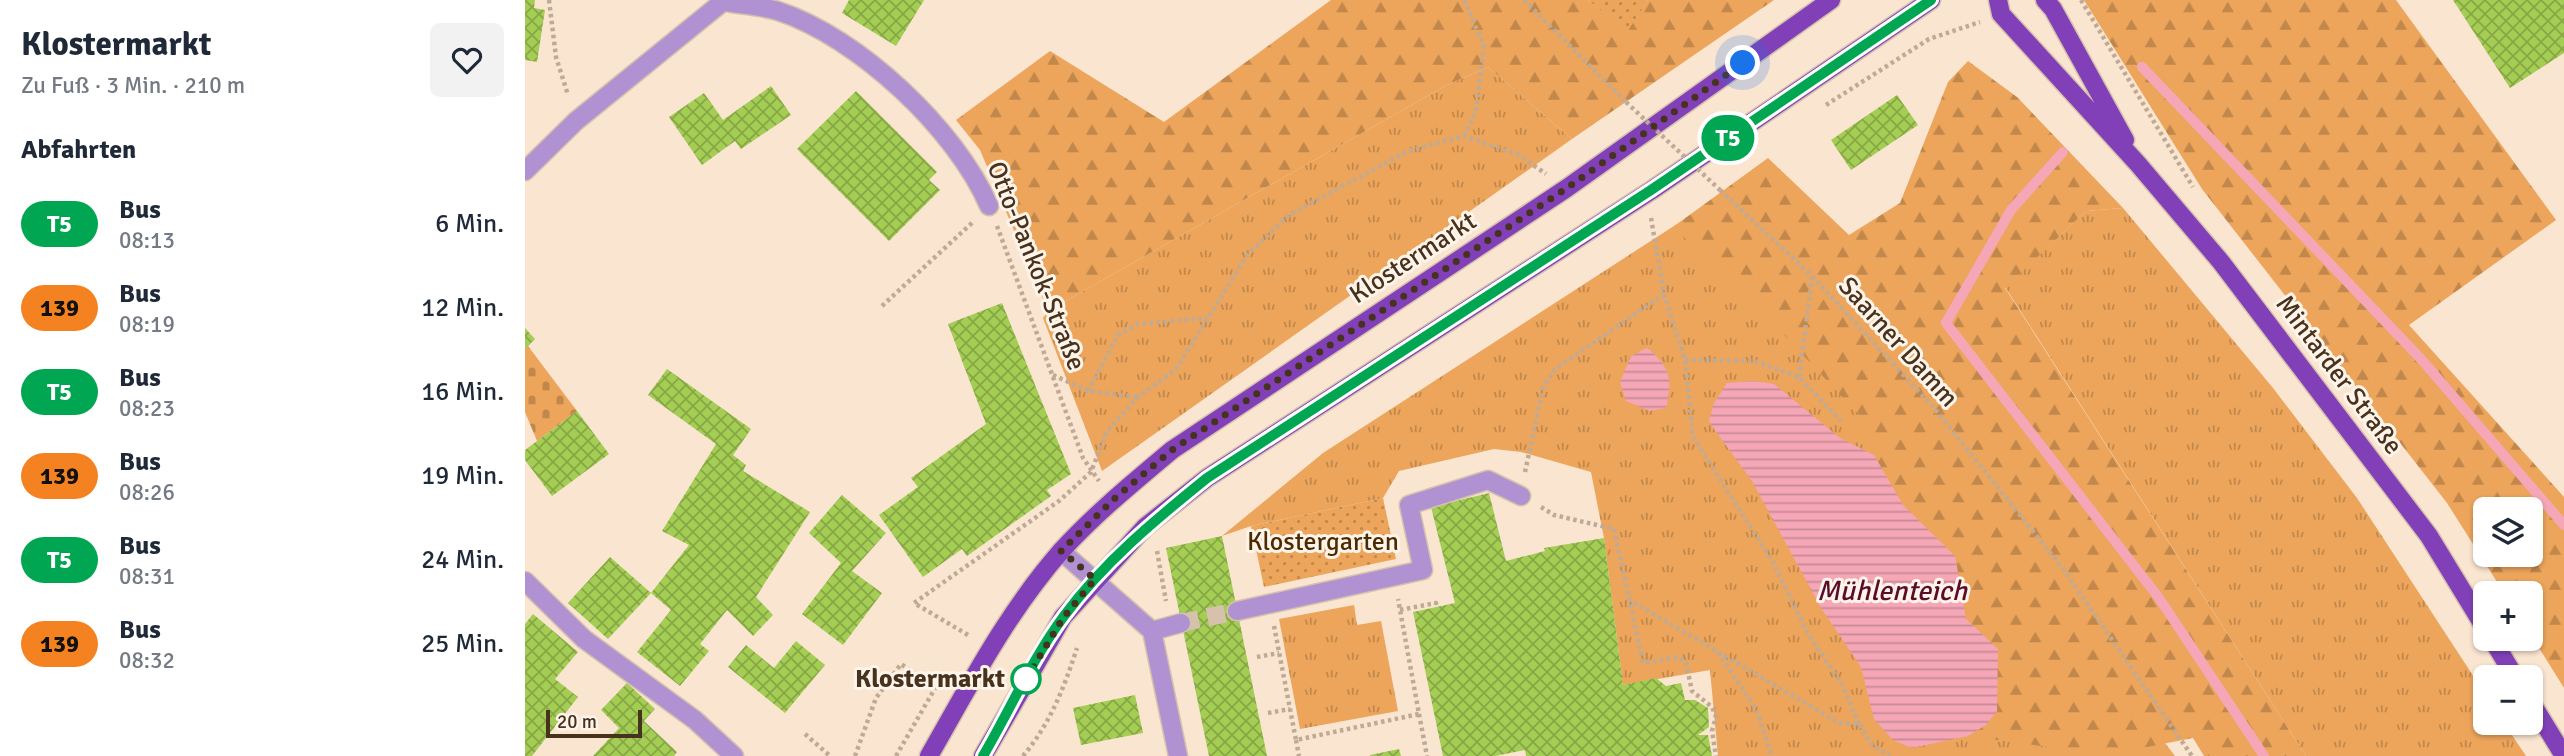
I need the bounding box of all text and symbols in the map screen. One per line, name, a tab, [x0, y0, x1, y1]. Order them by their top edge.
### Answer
button: heart	[430, 23, 504, 97]
text: Klostermarkt	[21, 24, 211, 65]
your location	[1725, 45, 1760, 80]
text: Zu Fuß · 3 Min. · 210 m	[21, 71, 245, 100]
line badge: T5	[1697, 115, 1759, 161]
text: T5	[1715, 123, 1741, 153]
text: Abfahrten	[21, 134, 136, 166]
street label: Otto-Pankok-Straße	[980, 157, 1092, 375]
text: Bus	[119, 194, 161, 226]
street label: Klostermarkt	[1344, 205, 1482, 311]
text: 6 Min.	[435, 208, 504, 240]
text: T5	[47, 209, 72, 239]
text: 08:13	[119, 226, 175, 255]
street label: Saarner Damm	[1831, 270, 1965, 414]
text: Bus	[119, 278, 161, 310]
street label: Mintarder Straße	[2269, 289, 2409, 461]
text: 12 Min.	[421, 292, 504, 324]
text: 139	[40, 293, 79, 323]
text: 08:19	[119, 310, 175, 339]
text: Bus	[119, 362, 161, 394]
text: 16 Min.	[421, 376, 504, 408]
text: T5	[47, 377, 72, 407]
text: 08:23	[119, 394, 175, 423]
text: Bus	[119, 446, 161, 478]
text: 19 Min.	[421, 460, 504, 492]
text: 139	[40, 461, 79, 491]
text: 08:26	[119, 478, 175, 507]
map controls	[2473, 497, 2543, 735]
button: layers	[2473, 497, 2543, 567]
park label: Klostergarten	[1247, 526, 1399, 558]
text: Bus	[119, 530, 161, 562]
text: 24 Min.	[421, 544, 504, 576]
text: T5	[47, 545, 72, 575]
text: 08:31	[119, 562, 175, 591]
water label: Mühlenteich	[1817, 574, 1968, 608]
button: +	[2473, 581, 2543, 651]
text: Bus	[119, 614, 161, 646]
text: 25 Min.	[421, 628, 504, 660]
text: 139	[40, 629, 79, 659]
text: 08:32	[119, 646, 175, 675]
place label: Klostermarkt	[855, 663, 1005, 695]
marker: Klostermarkt	[1011, 664, 1041, 694]
button: −	[2473, 665, 2543, 735]
scale bar	[546, 707, 642, 739]
text: 20 m	[557, 710, 597, 734]

